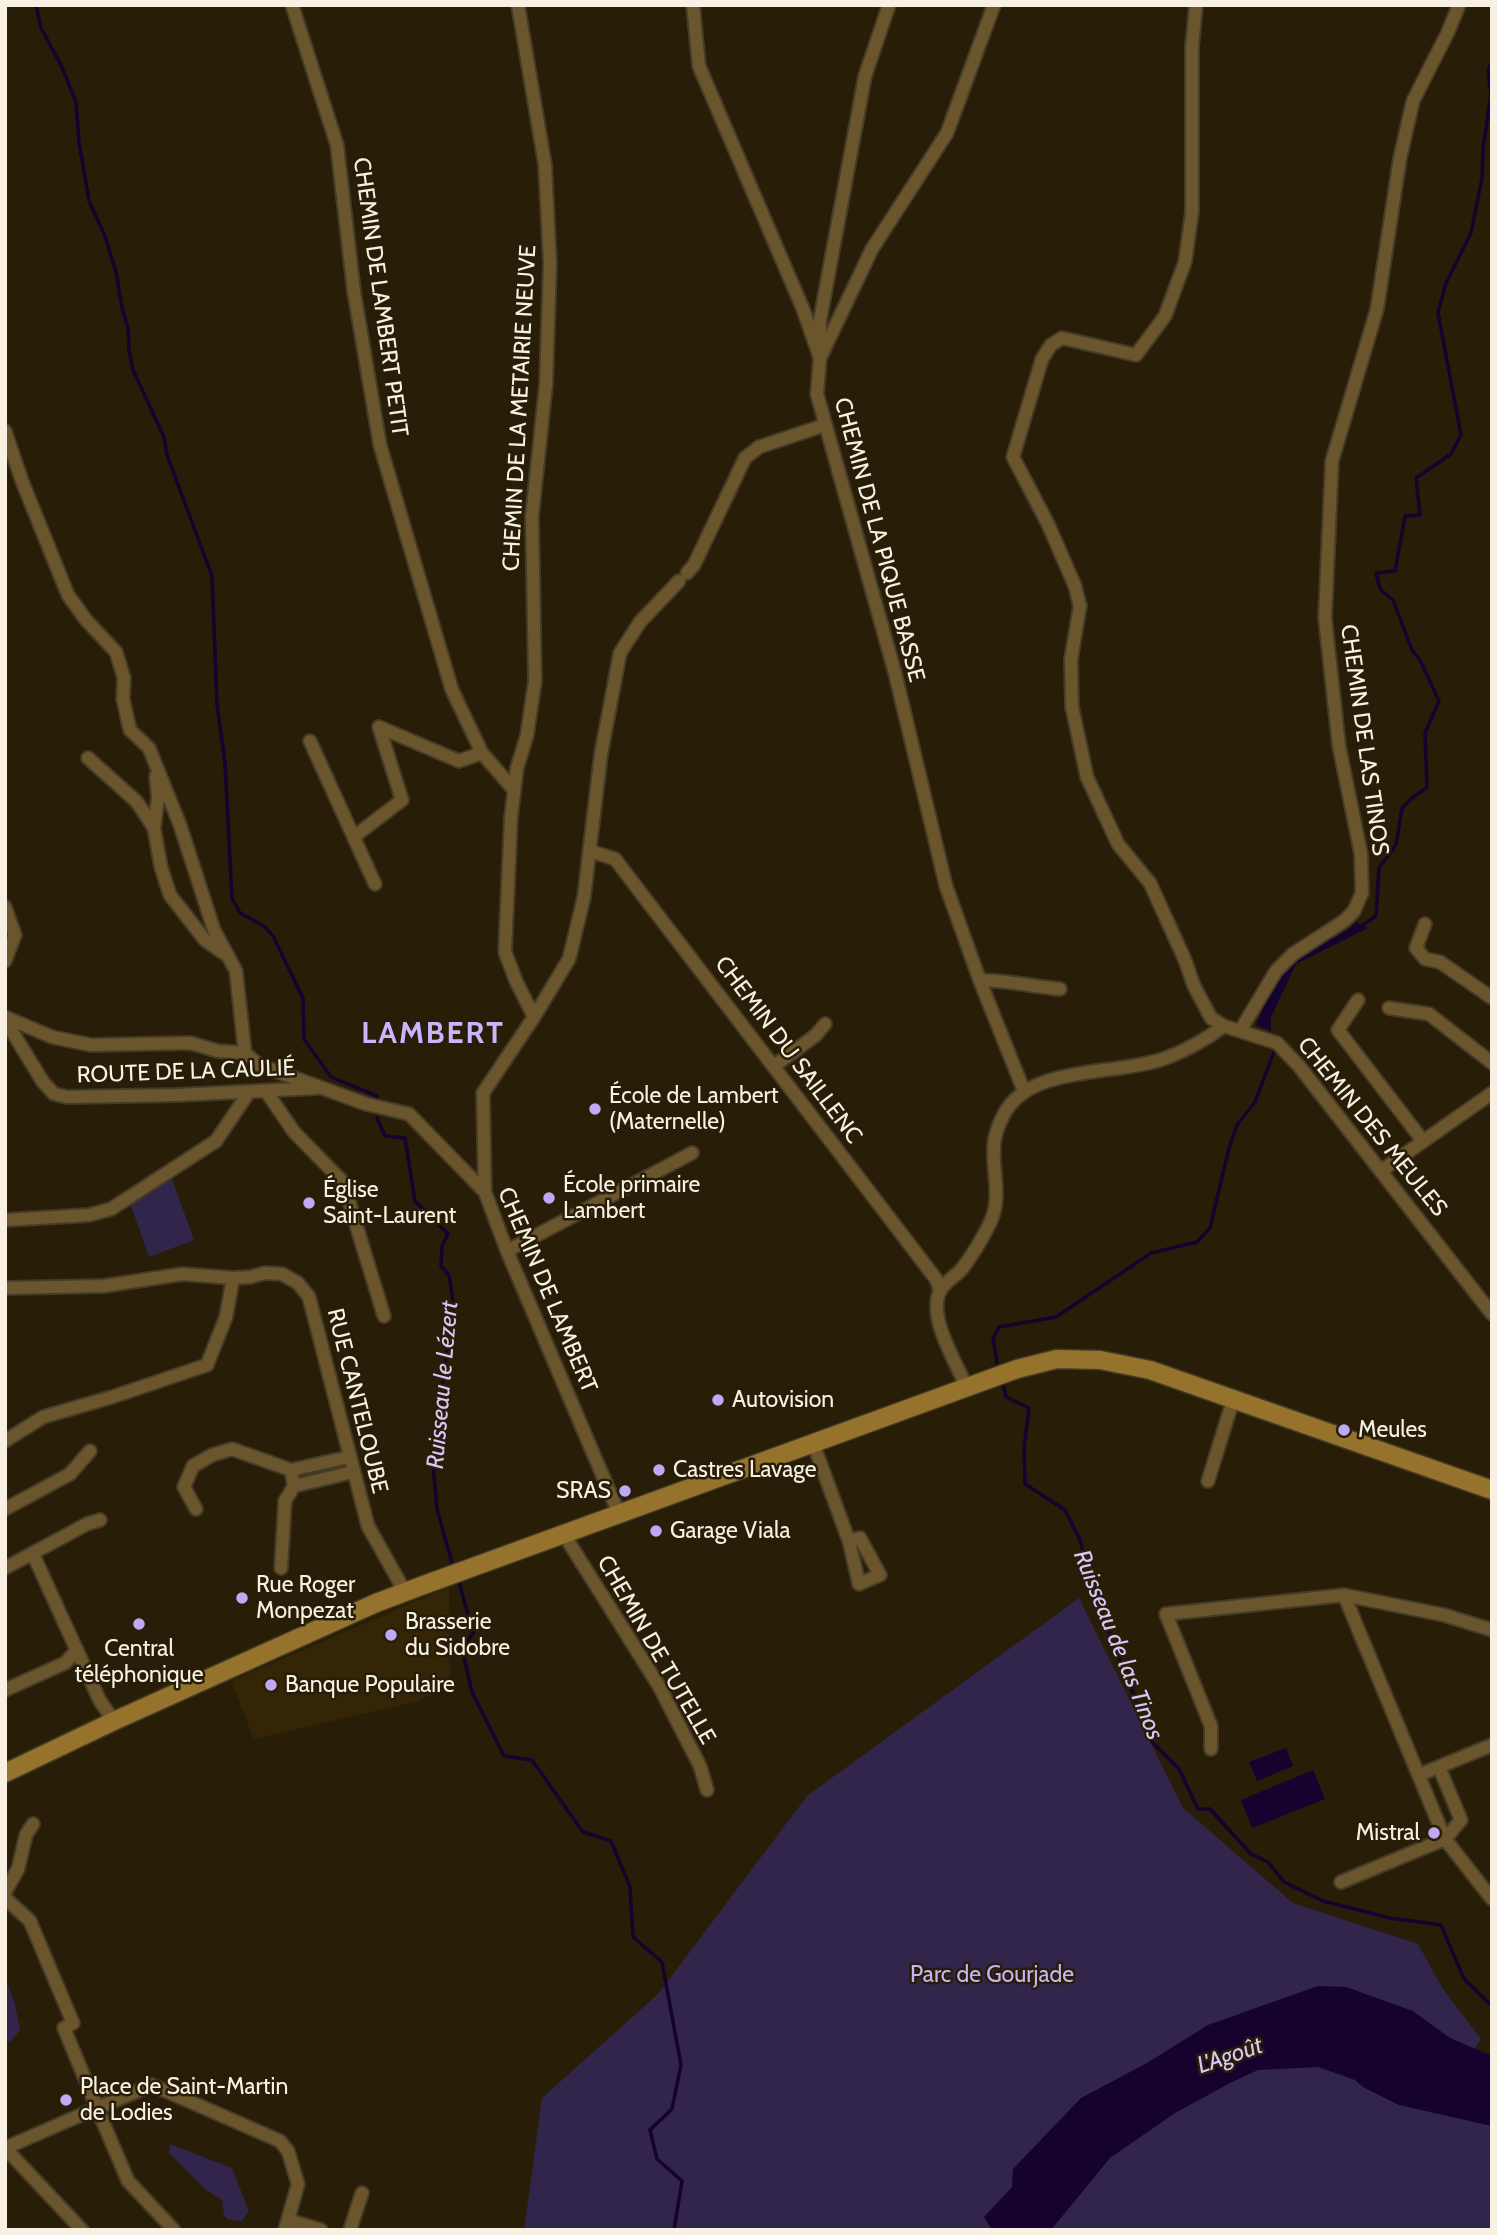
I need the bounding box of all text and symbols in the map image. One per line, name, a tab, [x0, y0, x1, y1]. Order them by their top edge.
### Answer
street label: CHEMIN DE LAMBERT PETIT	[347, 156, 413, 438]
street label: CHEMIN DE LA METAIRIE NEUVE	[498, 244, 542, 572]
street label: CHEMIN DE LA PIQUE BASSE	[828, 395, 930, 685]
street label: CHEMIN DE LAS TINOS	[1334, 623, 1394, 857]
street label: CHEMIN DU SAILLENC	[709, 951, 867, 1149]
district label: LAMBERT	[362, 1016, 504, 1052]
street label: CHEMIN DES MEULES	[1291, 1032, 1453, 1222]
street label: ROUTE DE LA CAULIÉ	[76, 1054, 296, 1090]
place label: École de Lambert (Maternelle)	[609, 1082, 779, 1136]
marker: École de Lambert (Maternelle)	[587, 1101, 603, 1117]
place label: École primaire Lambert	[563, 1171, 700, 1225]
place label: Église Saint-Laurent	[323, 1176, 456, 1230]
street label: CHEMIN DE LAMBERT	[491, 1183, 603, 1397]
marker: École primaire Lambert	[541, 1190, 557, 1206]
marker: Église Saint-Laurent	[301, 1195, 317, 1211]
water label: Ruisseau le Lézert	[421, 1300, 465, 1470]
street label: RUE CANTELOUBE	[321, 1306, 393, 1496]
place label: Autovision	[732, 1386, 834, 1414]
marker: Autovision	[710, 1392, 726, 1408]
place label: Meules	[1358, 1416, 1427, 1444]
marker: Meules	[1336, 1422, 1352, 1438]
place label: Castres Lavage	[673, 1456, 817, 1484]
marker: Castres Lavage	[651, 1462, 667, 1478]
place label: SRAS	[556, 1477, 611, 1505]
marker: SRAS	[617, 1483, 633, 1499]
place label: Garage Viala	[670, 1517, 790, 1545]
marker: Garage Viala	[648, 1523, 664, 1539]
water label: Ruisseau de las Tinos	[1067, 1546, 1169, 1744]
street label: CHEMIN DE TUTELLE	[591, 1551, 721, 1749]
place label: Rue Roger Monpezat	[256, 1571, 355, 1625]
marker: Rue Roger Monpezat	[234, 1590, 250, 1606]
place label: Brasserie du Sidobre	[405, 1608, 510, 1662]
marker: Central téléphonique	[131, 1616, 147, 1632]
marker: Brasserie du Sidobre	[383, 1627, 399, 1643]
place label: Central téléphonique	[75, 1635, 203, 1689]
place label: Banque Populaire	[285, 1671, 455, 1699]
marker: Banque Populaire	[263, 1677, 279, 1693]
place label: Mistral	[1356, 1819, 1420, 1847]
marker: Mistral	[1426, 1825, 1442, 1841]
park label: Parc de Gourjade	[910, 1961, 1074, 1989]
water label: L'Agoût	[1194, 2031, 1266, 2081]
place label: Place de Saint-Martin de Lodies	[80, 2073, 288, 2127]
marker: Place de Saint-Martin de Lodies	[58, 2092, 74, 2108]

